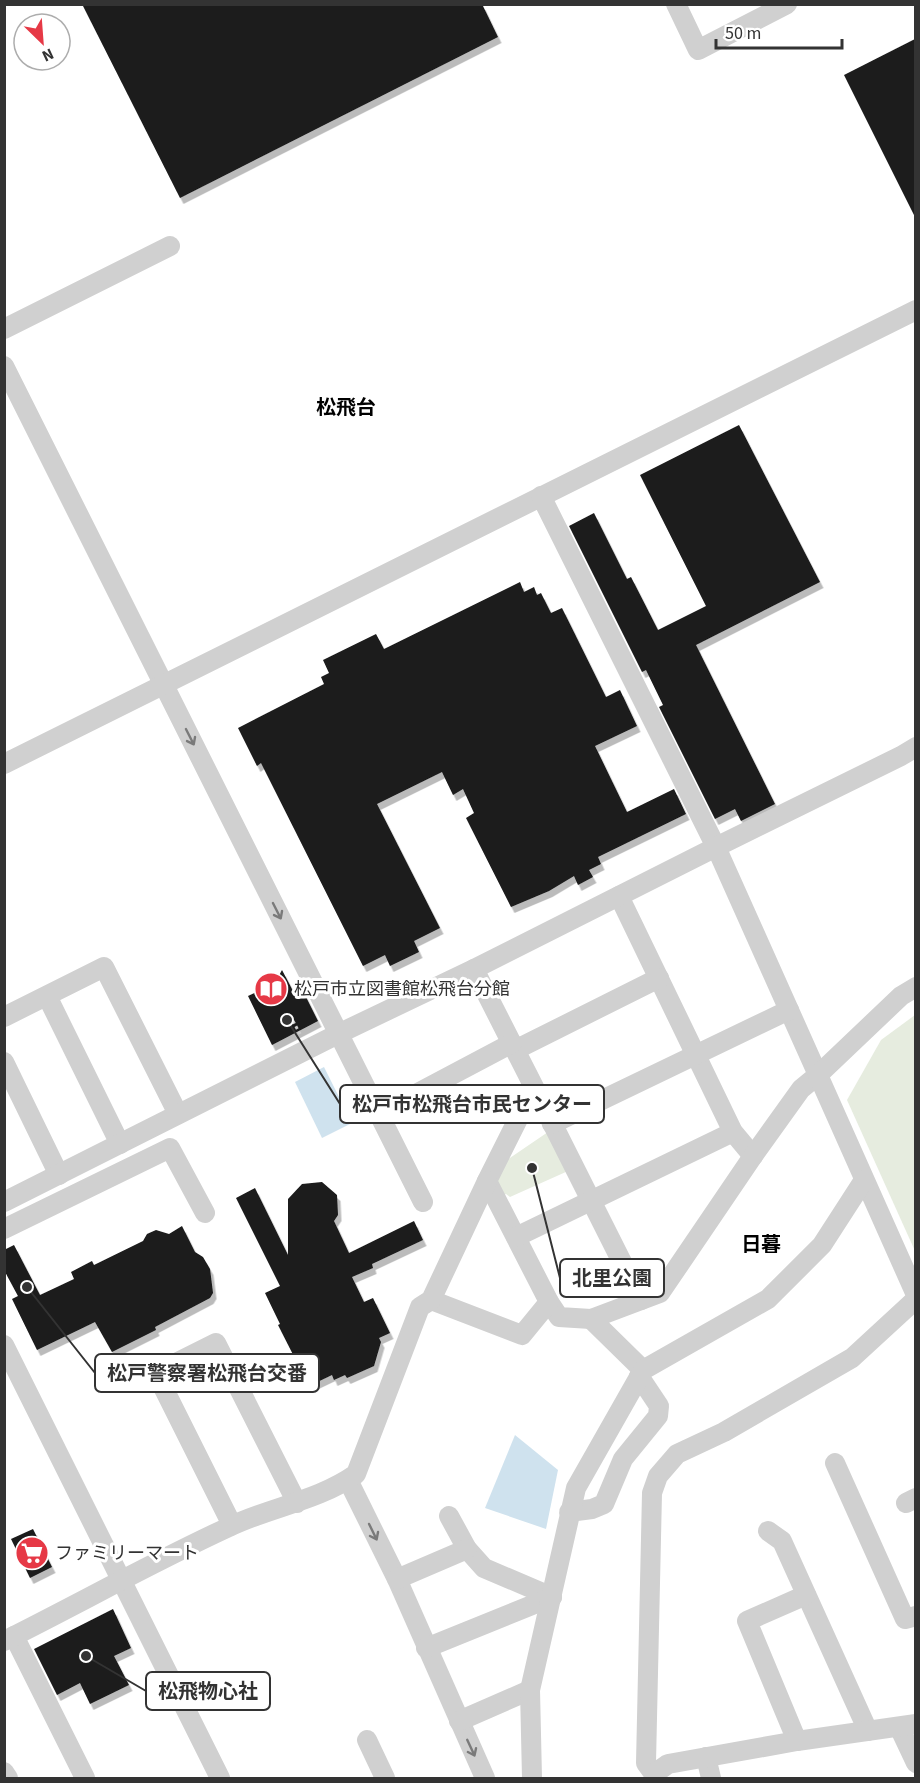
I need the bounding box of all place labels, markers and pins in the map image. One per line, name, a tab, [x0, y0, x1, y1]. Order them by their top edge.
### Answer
library icon: 松戸市立図書館松飛台分館	[253, 971, 289, 1007]
place label: 松戸市立図書館松飛台分館	[294, 977, 510, 1002]
callout: 松戸市松飛台市民センター	[340, 1085, 604, 1123]
callout: 北里公園	[560, 1259, 664, 1297]
callout: 松戸警察署松飛台交番	[95, 1354, 319, 1392]
supermarket icon: ファミリーマート	[14, 1535, 50, 1571]
place label: ファミリーマート	[55, 1541, 199, 1566]
callout: 松飛物心社	[146, 1672, 270, 1710]

